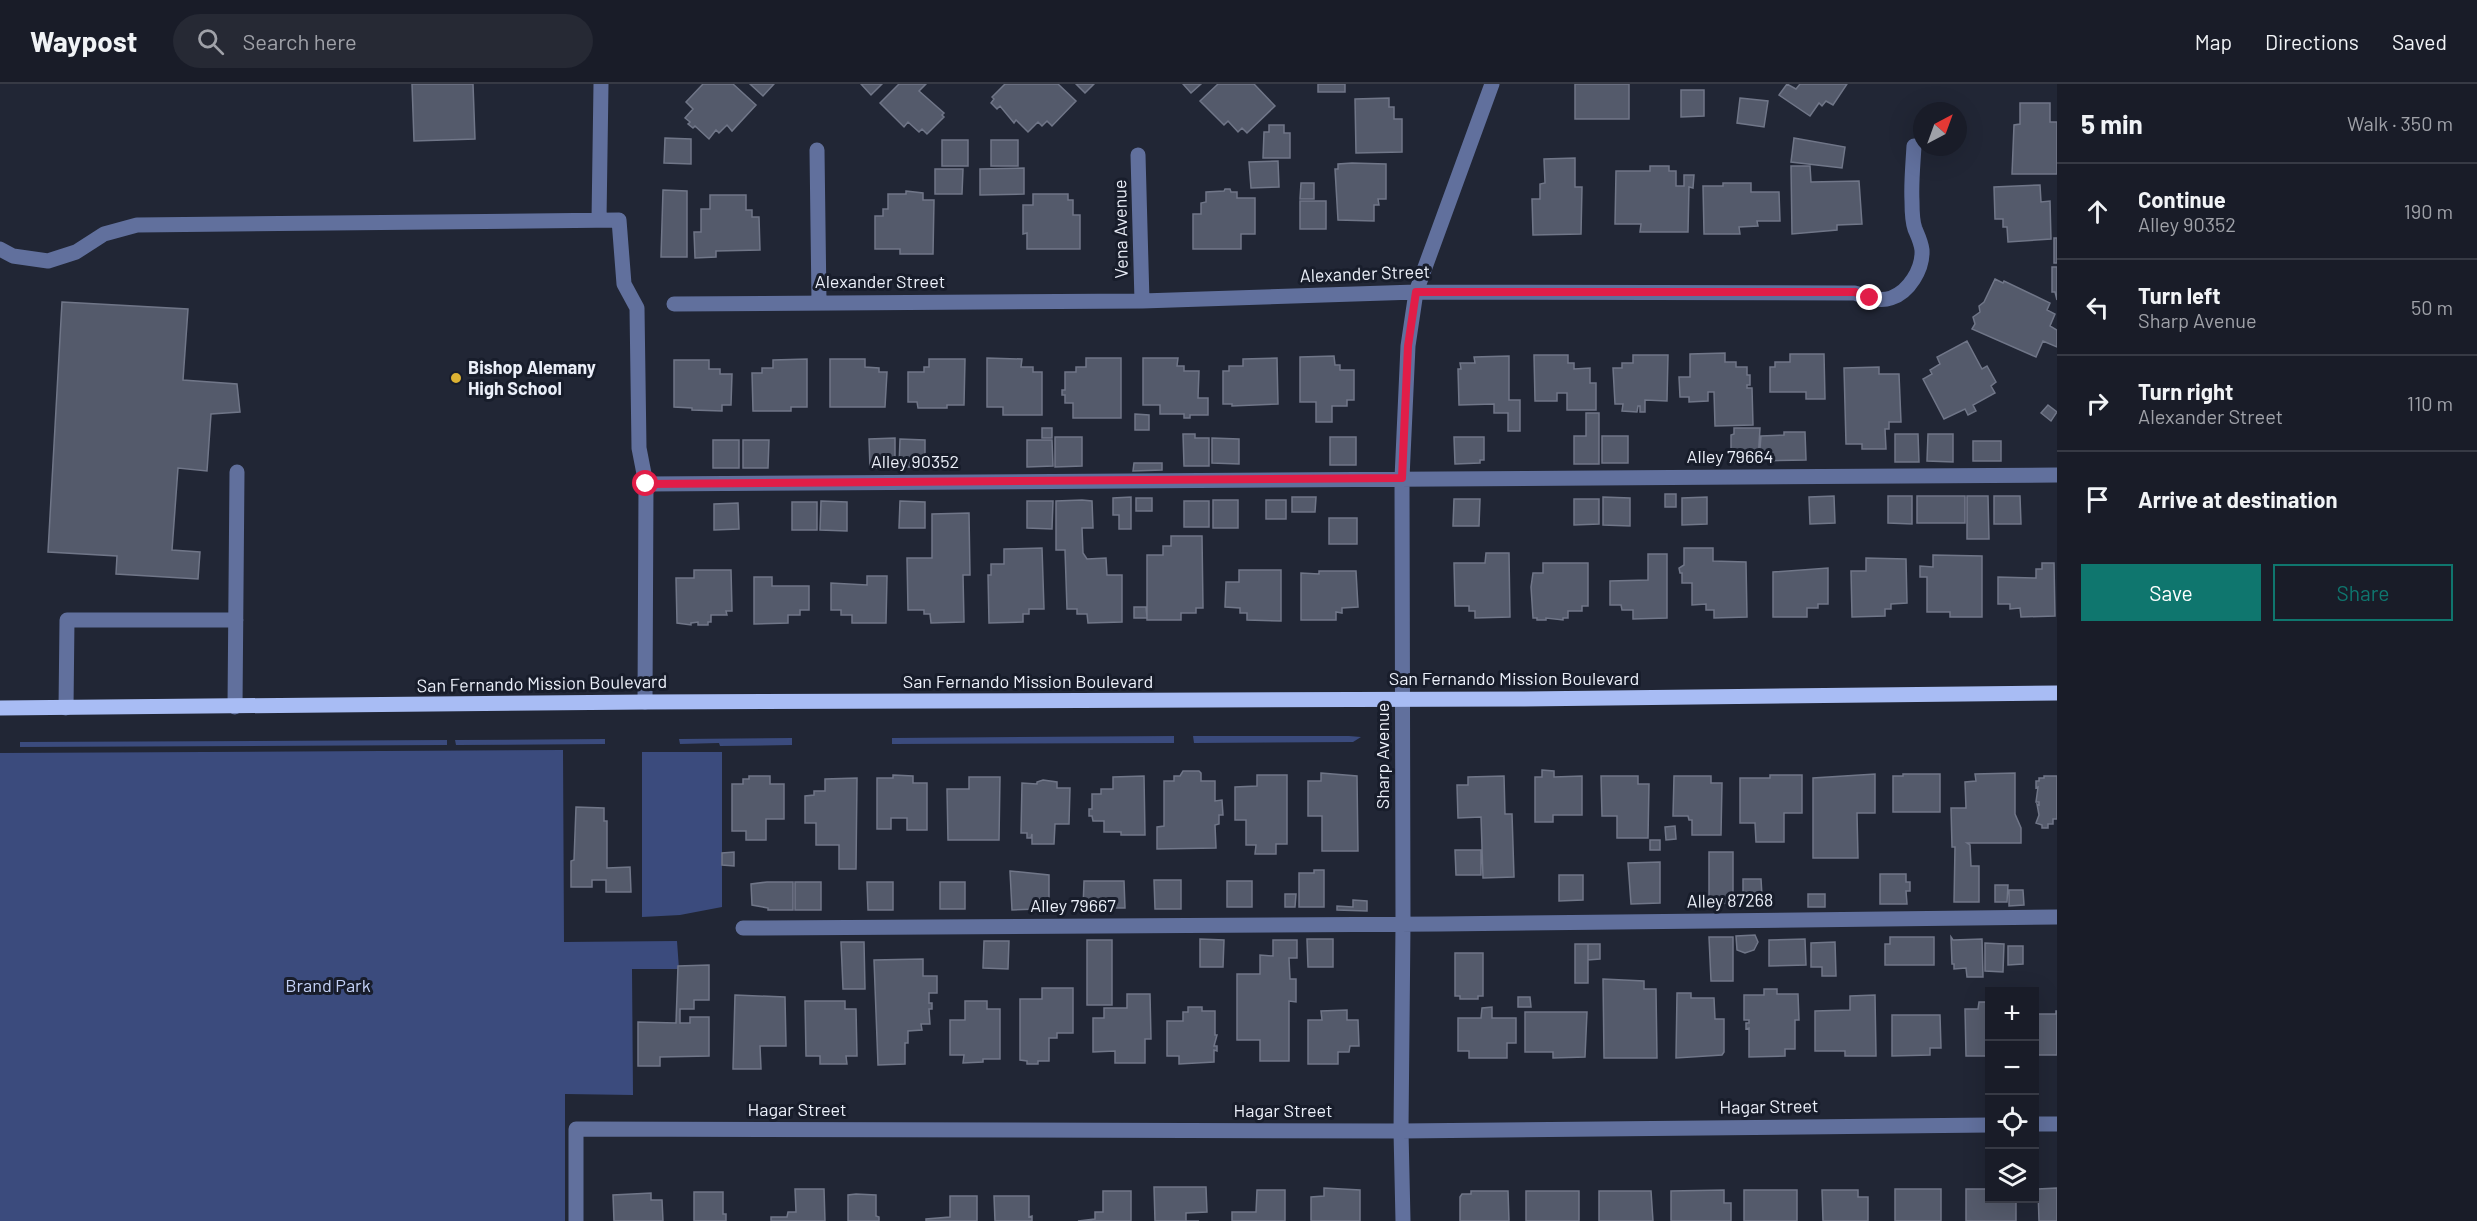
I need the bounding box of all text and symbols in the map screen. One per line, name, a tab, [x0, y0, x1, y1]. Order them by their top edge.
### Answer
search box	[173, 14, 593, 68]
text: Waypost	[30, 24, 137, 58]
icon: search	[194, 25, 227, 58]
text: Search here	[242, 28, 357, 54]
text: Map	[2195, 29, 2232, 54]
text: Directions	[2265, 29, 2359, 54]
text: Saved	[2392, 29, 2447, 54]
north arrow	[1913, 102, 1967, 156]
text: 5 min	[2081, 108, 2143, 139]
text: Walk · 350 m	[2347, 111, 2453, 135]
street label: Vena Avenue	[1108, 179, 1132, 279]
text: Continue	[2138, 186, 2226, 212]
icon: ahead	[2081, 195, 2114, 228]
text: 190 m	[2404, 199, 2453, 223]
text: Alley 90352	[2138, 212, 2236, 236]
street label: Alexander Street	[1299, 260, 1431, 286]
street label: Alexander Street	[815, 270, 945, 292]
text: Turn left	[2138, 282, 2221, 308]
route end	[1856, 284, 1882, 310]
icon: left	[2081, 291, 2114, 324]
text: 50 m	[2411, 295, 2453, 319]
text: Sharp Avenue	[2138, 308, 2257, 332]
place label: Bishop Alemany High School	[468, 356, 596, 399]
marker: Bishop Alemany High School	[449, 371, 463, 385]
text: Turn right	[2138, 378, 2233, 404]
icon: right	[2081, 387, 2114, 420]
text: 110 m	[2407, 391, 2453, 415]
text: Alexander Street	[2138, 404, 2283, 428]
street label: Alley 79664	[1687, 445, 1773, 467]
street label: Alley 90352	[871, 450, 959, 472]
route start	[632, 470, 658, 496]
icon: arrive	[2081, 483, 2114, 516]
text: Arrive at destination	[2138, 486, 2337, 512]
button: Save	[2081, 564, 2261, 621]
button: Share	[2273, 564, 2453, 621]
street label: San Fernando Mission Boulevard	[1389, 667, 1639, 689]
street label: San Fernando Mission Boulevard	[416, 670, 667, 696]
street label: San Fernando Mission Boulevard	[903, 670, 1153, 692]
street label: Sharp Avenue	[1371, 703, 1393, 809]
street label: Alley 87268	[1686, 888, 1773, 912]
street label: Alley 79667	[1030, 894, 1116, 916]
park label: Brand Park	[285, 974, 371, 996]
map controls	[1985, 987, 2039, 1203]
button: +	[1985, 987, 2039, 1041]
button: −	[1985, 1041, 2039, 1095]
street label: Hagar Street	[1719, 1094, 1819, 1118]
button: locate	[1985, 1095, 2039, 1149]
street label: Hagar Street	[747, 1098, 847, 1120]
street label: Hagar Street	[1233, 1099, 1333, 1121]
button: layers	[1985, 1149, 2039, 1203]

